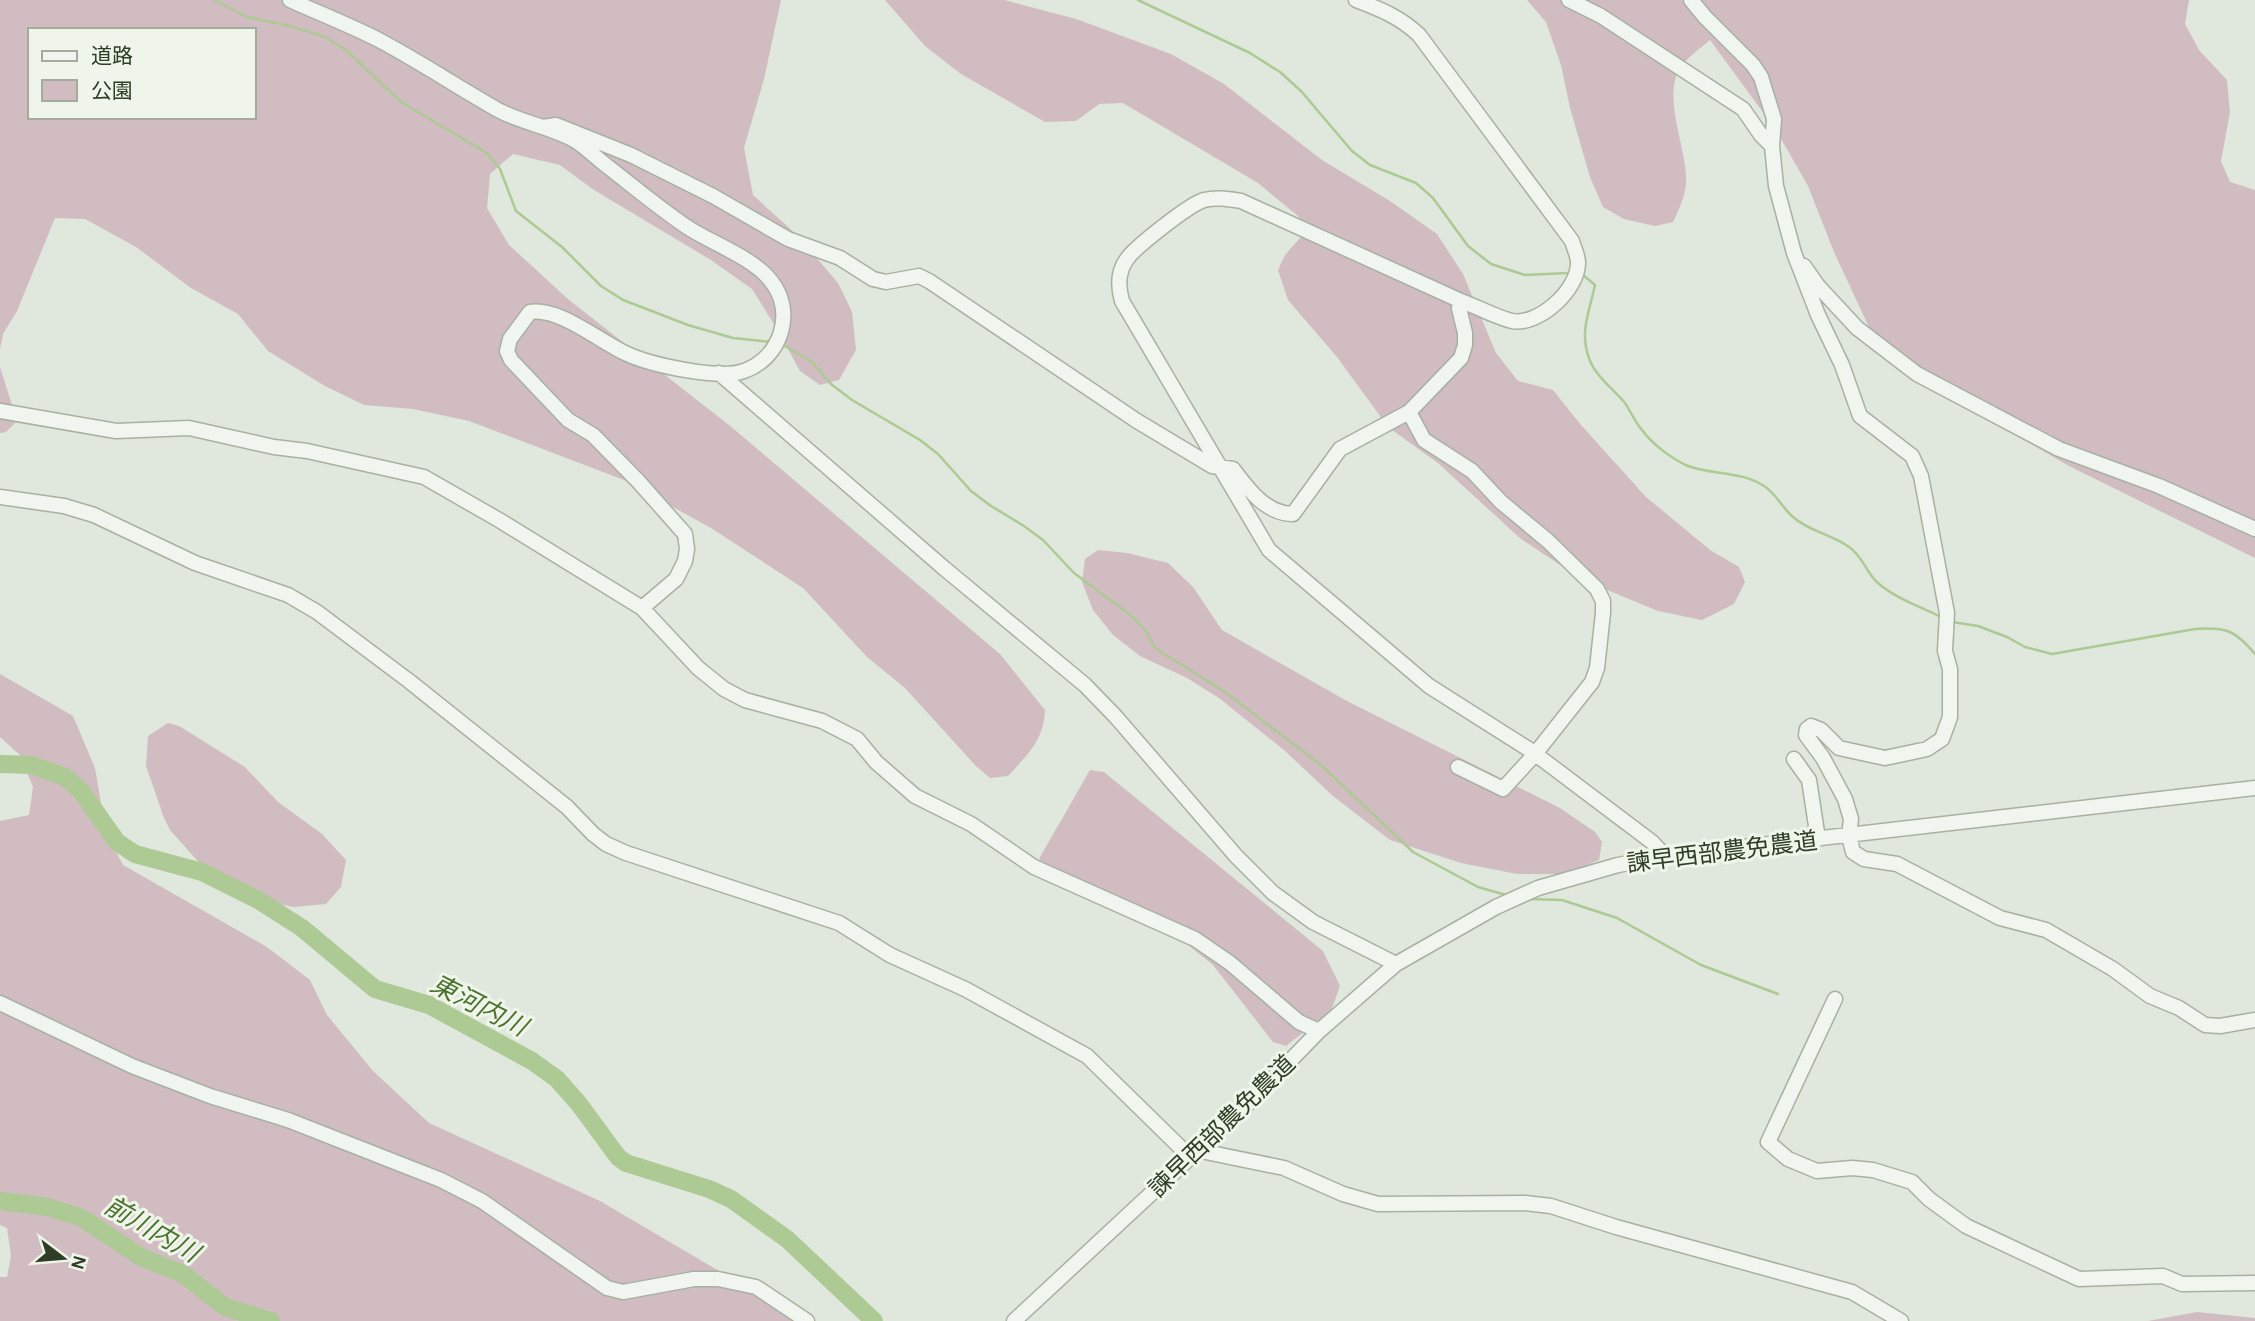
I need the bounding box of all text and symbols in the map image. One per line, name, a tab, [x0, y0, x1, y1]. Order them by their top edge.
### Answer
legend	[28, 28, 256, 119]
text: 道路	[91, 44, 133, 68]
text: 公園	[91, 79, 133, 103]
street label: 諫早西部農免農道	[1625, 826, 1819, 878]
water label: 東河内川	[425, 968, 535, 1044]
street label: 諫早西部農免農道	[1143, 1049, 1301, 1203]
water label: 前川内川	[99, 1190, 207, 1270]
north arrow	[28, 1223, 98, 1293]
text: N	[66, 1253, 91, 1272]

